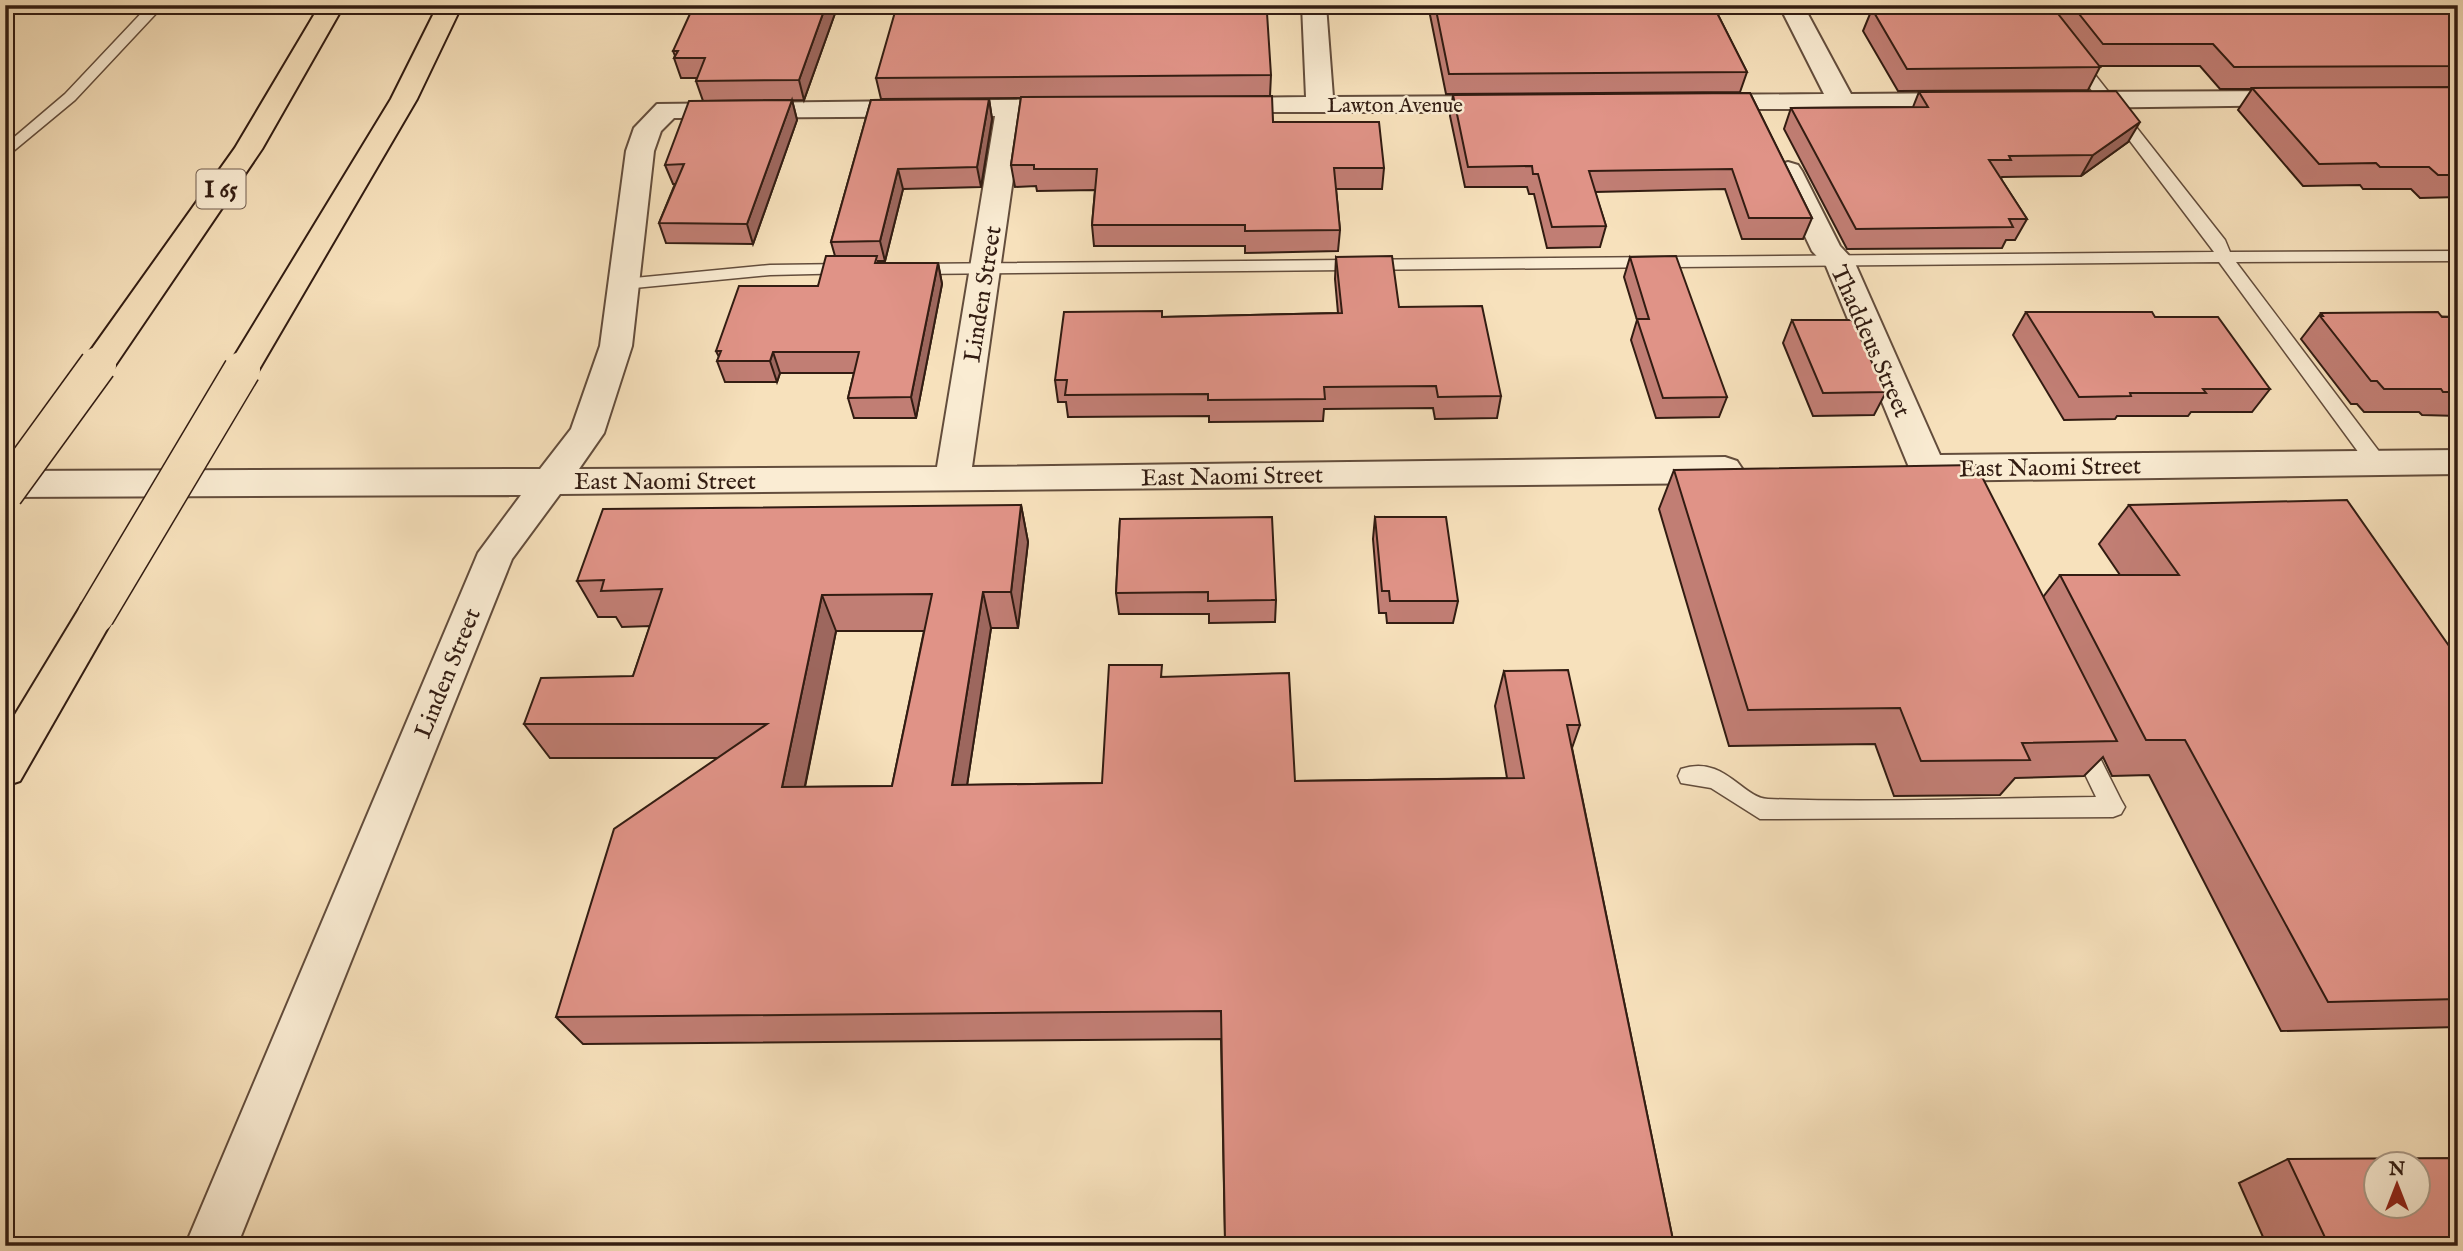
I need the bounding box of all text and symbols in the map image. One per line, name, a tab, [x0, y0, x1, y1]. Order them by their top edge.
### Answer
street label: Lawton Avenue	[1327, 93, 1463, 120]
road number: I 65	[196, 170, 246, 208]
street label: Linden Street	[957, 224, 1010, 365]
street label: Thaddeus Street	[1822, 261, 1917, 422]
street label: East Naomi Street	[1959, 451, 2141, 486]
street label: East Naomi Street	[1141, 460, 1323, 495]
street label: East Naomi Street	[574, 467, 756, 498]
street label: Linden Street	[408, 604, 489, 743]
north arrow	[2362, 1150, 2432, 1220]
text: N	[2388, 1158, 2406, 1182]

